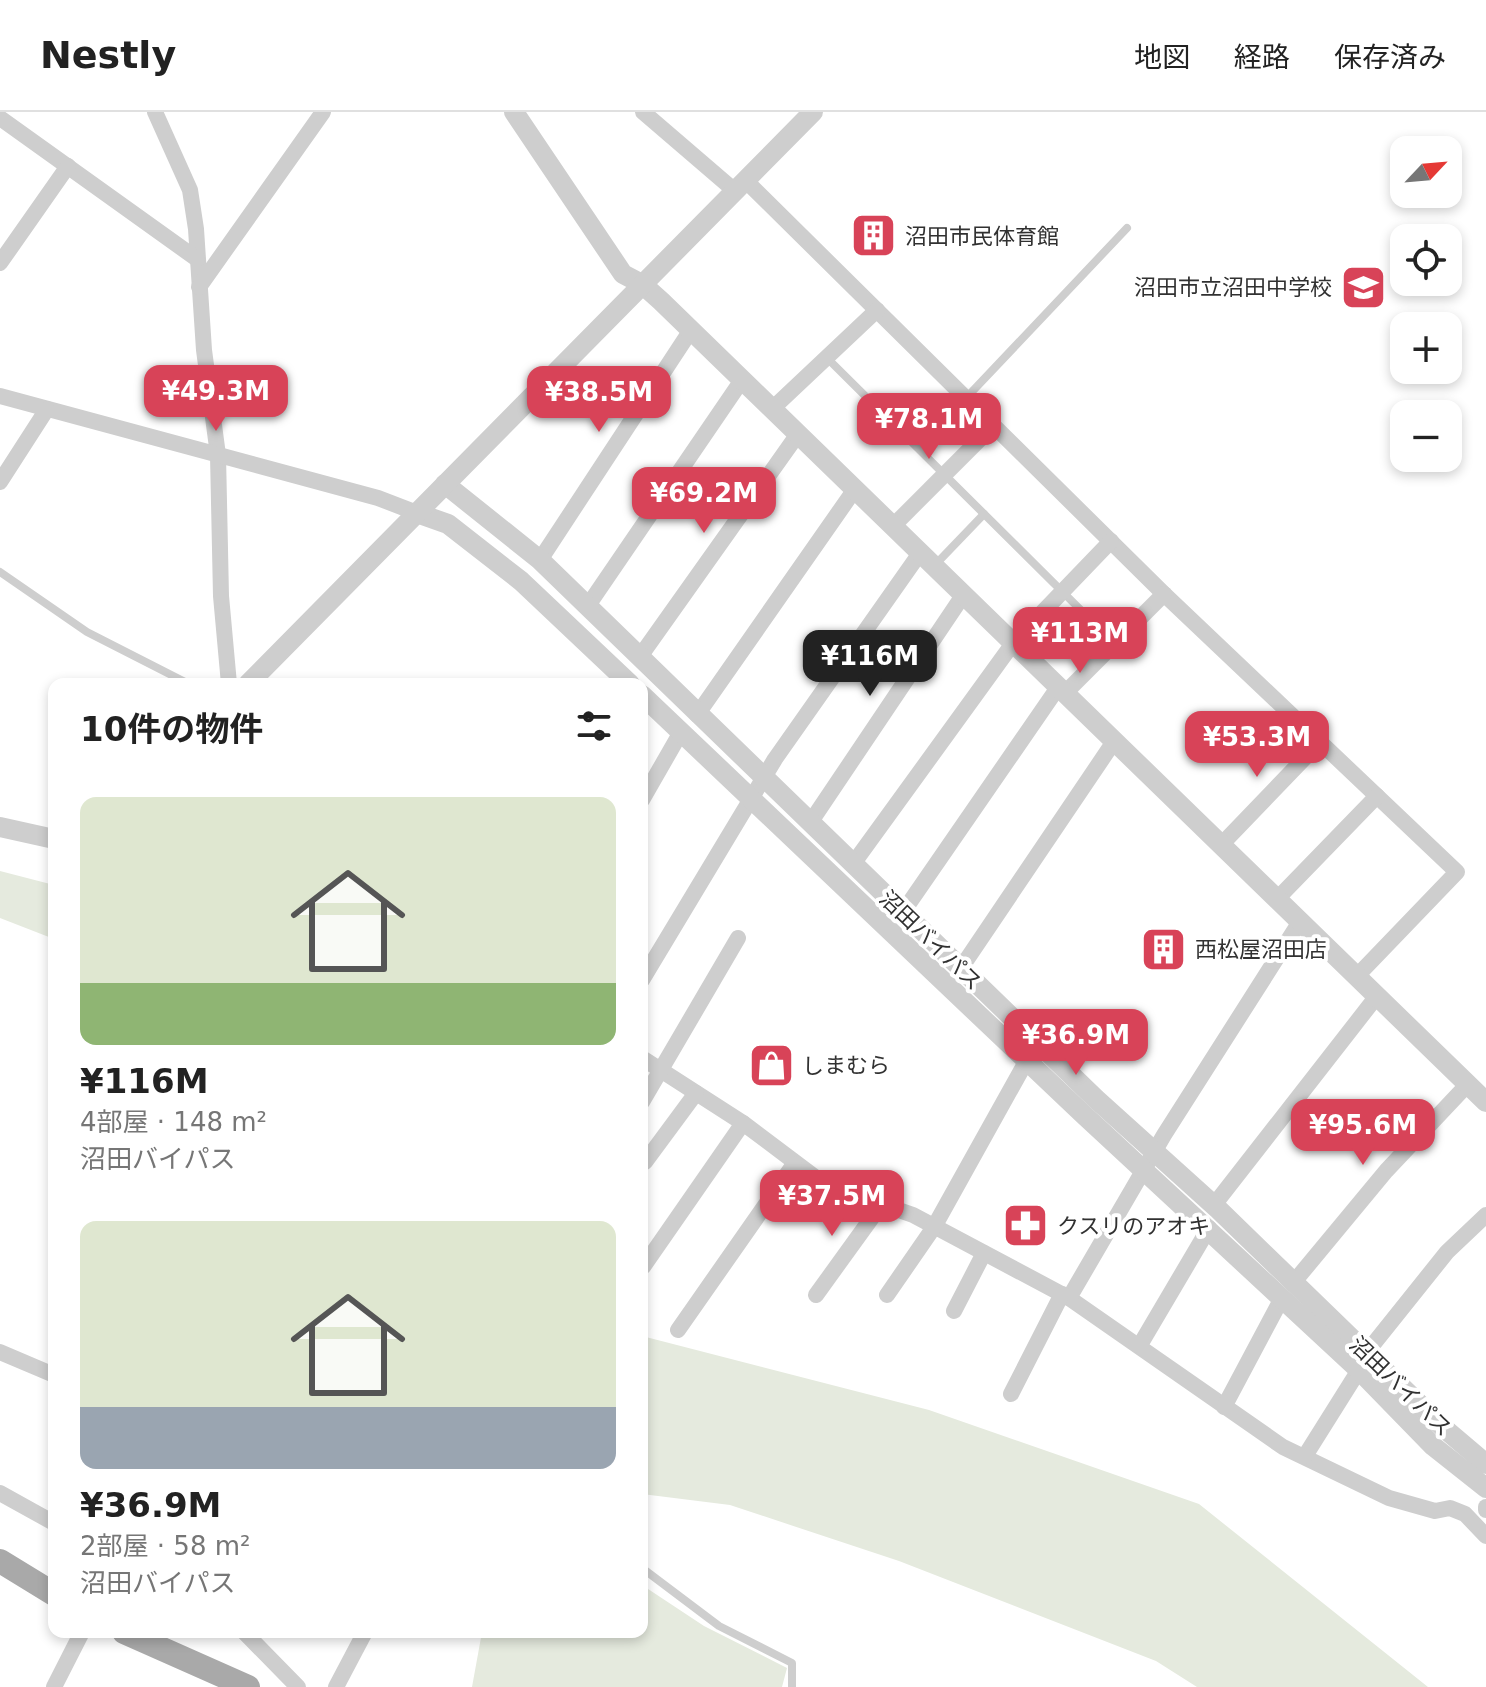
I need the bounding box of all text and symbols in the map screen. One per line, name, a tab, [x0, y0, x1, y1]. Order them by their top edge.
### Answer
text: Nestly	[40, 33, 176, 77]
text: 地図	[1134, 41, 1190, 74]
text: 経路	[1234, 41, 1290, 74]
text: 保存済み	[1334, 41, 1446, 74]
north arrow	[1390, 136, 1462, 208]
map controls	[1390, 136, 1462, 472]
building icon: 沼田市民体育館	[850, 212, 898, 260]
place label: 沼田市民体育館	[905, 224, 1059, 249]
button: locate	[1390, 224, 1462, 296]
school or university icon: 沼田市立沼田中学校	[1339, 263, 1387, 311]
place label: 沼田市立沼田中学校	[1134, 275, 1332, 300]
button: +	[1390, 312, 1462, 384]
pin: ¥49.3M	[151, 365, 281, 433]
pin: ¥38.5M	[534, 366, 664, 434]
text: ¥49.3M	[162, 376, 270, 406]
text: ¥38.5M	[545, 377, 653, 407]
pin: ¥78.1M	[864, 393, 994, 461]
button: −	[1390, 400, 1462, 472]
text: ¥78.1M	[875, 404, 983, 434]
pin: ¥69.2M	[639, 467, 769, 535]
text: ¥69.2M	[650, 478, 758, 508]
pin: ¥113M	[1024, 607, 1136, 675]
text: ¥113M	[1031, 618, 1129, 648]
pin: ¥116M	[814, 630, 926, 698]
text: ¥116M	[821, 641, 919, 671]
icon: filters	[572, 704, 616, 748]
text: 10件の物件	[80, 709, 263, 749]
pin: ¥53.3M	[1192, 711, 1322, 779]
text: ¥53.3M	[1203, 722, 1311, 752]
icon: home	[276, 849, 420, 993]
street label: 沼田バイパス	[875, 886, 987, 995]
building icon: 西松屋沼田店	[1140, 925, 1188, 973]
place label: 西松屋沼田店	[1195, 937, 1327, 962]
pin: ¥36.9M	[1011, 1009, 1141, 1077]
text: ¥36.9M	[1022, 1020, 1130, 1050]
shop icon: しまむら	[747, 1041, 795, 1089]
place label: しまむら	[802, 1053, 890, 1078]
text: ¥116M	[80, 1061, 208, 1101]
pin: ¥95.6M	[1298, 1099, 1428, 1167]
text: 4部屋 · 148 m²	[80, 1107, 267, 1137]
text: ¥95.6M	[1309, 1110, 1417, 1140]
text: 沼田バイパス	[80, 1144, 235, 1174]
pin: ¥37.5M	[767, 1170, 897, 1238]
text: ¥37.5M	[778, 1181, 886, 1211]
pharmacy icon: クスリのアオキ	[1002, 1202, 1050, 1250]
place label: クスリのアオキ	[1057, 1214, 1210, 1239]
icon: home	[276, 1273, 420, 1417]
street label: 沼田バイパス	[1345, 1332, 1457, 1441]
text: ¥36.9M	[80, 1485, 221, 1525]
text: 2部屋 · 58 m²	[80, 1531, 250, 1561]
text: 沼田バイパス	[80, 1568, 235, 1598]

